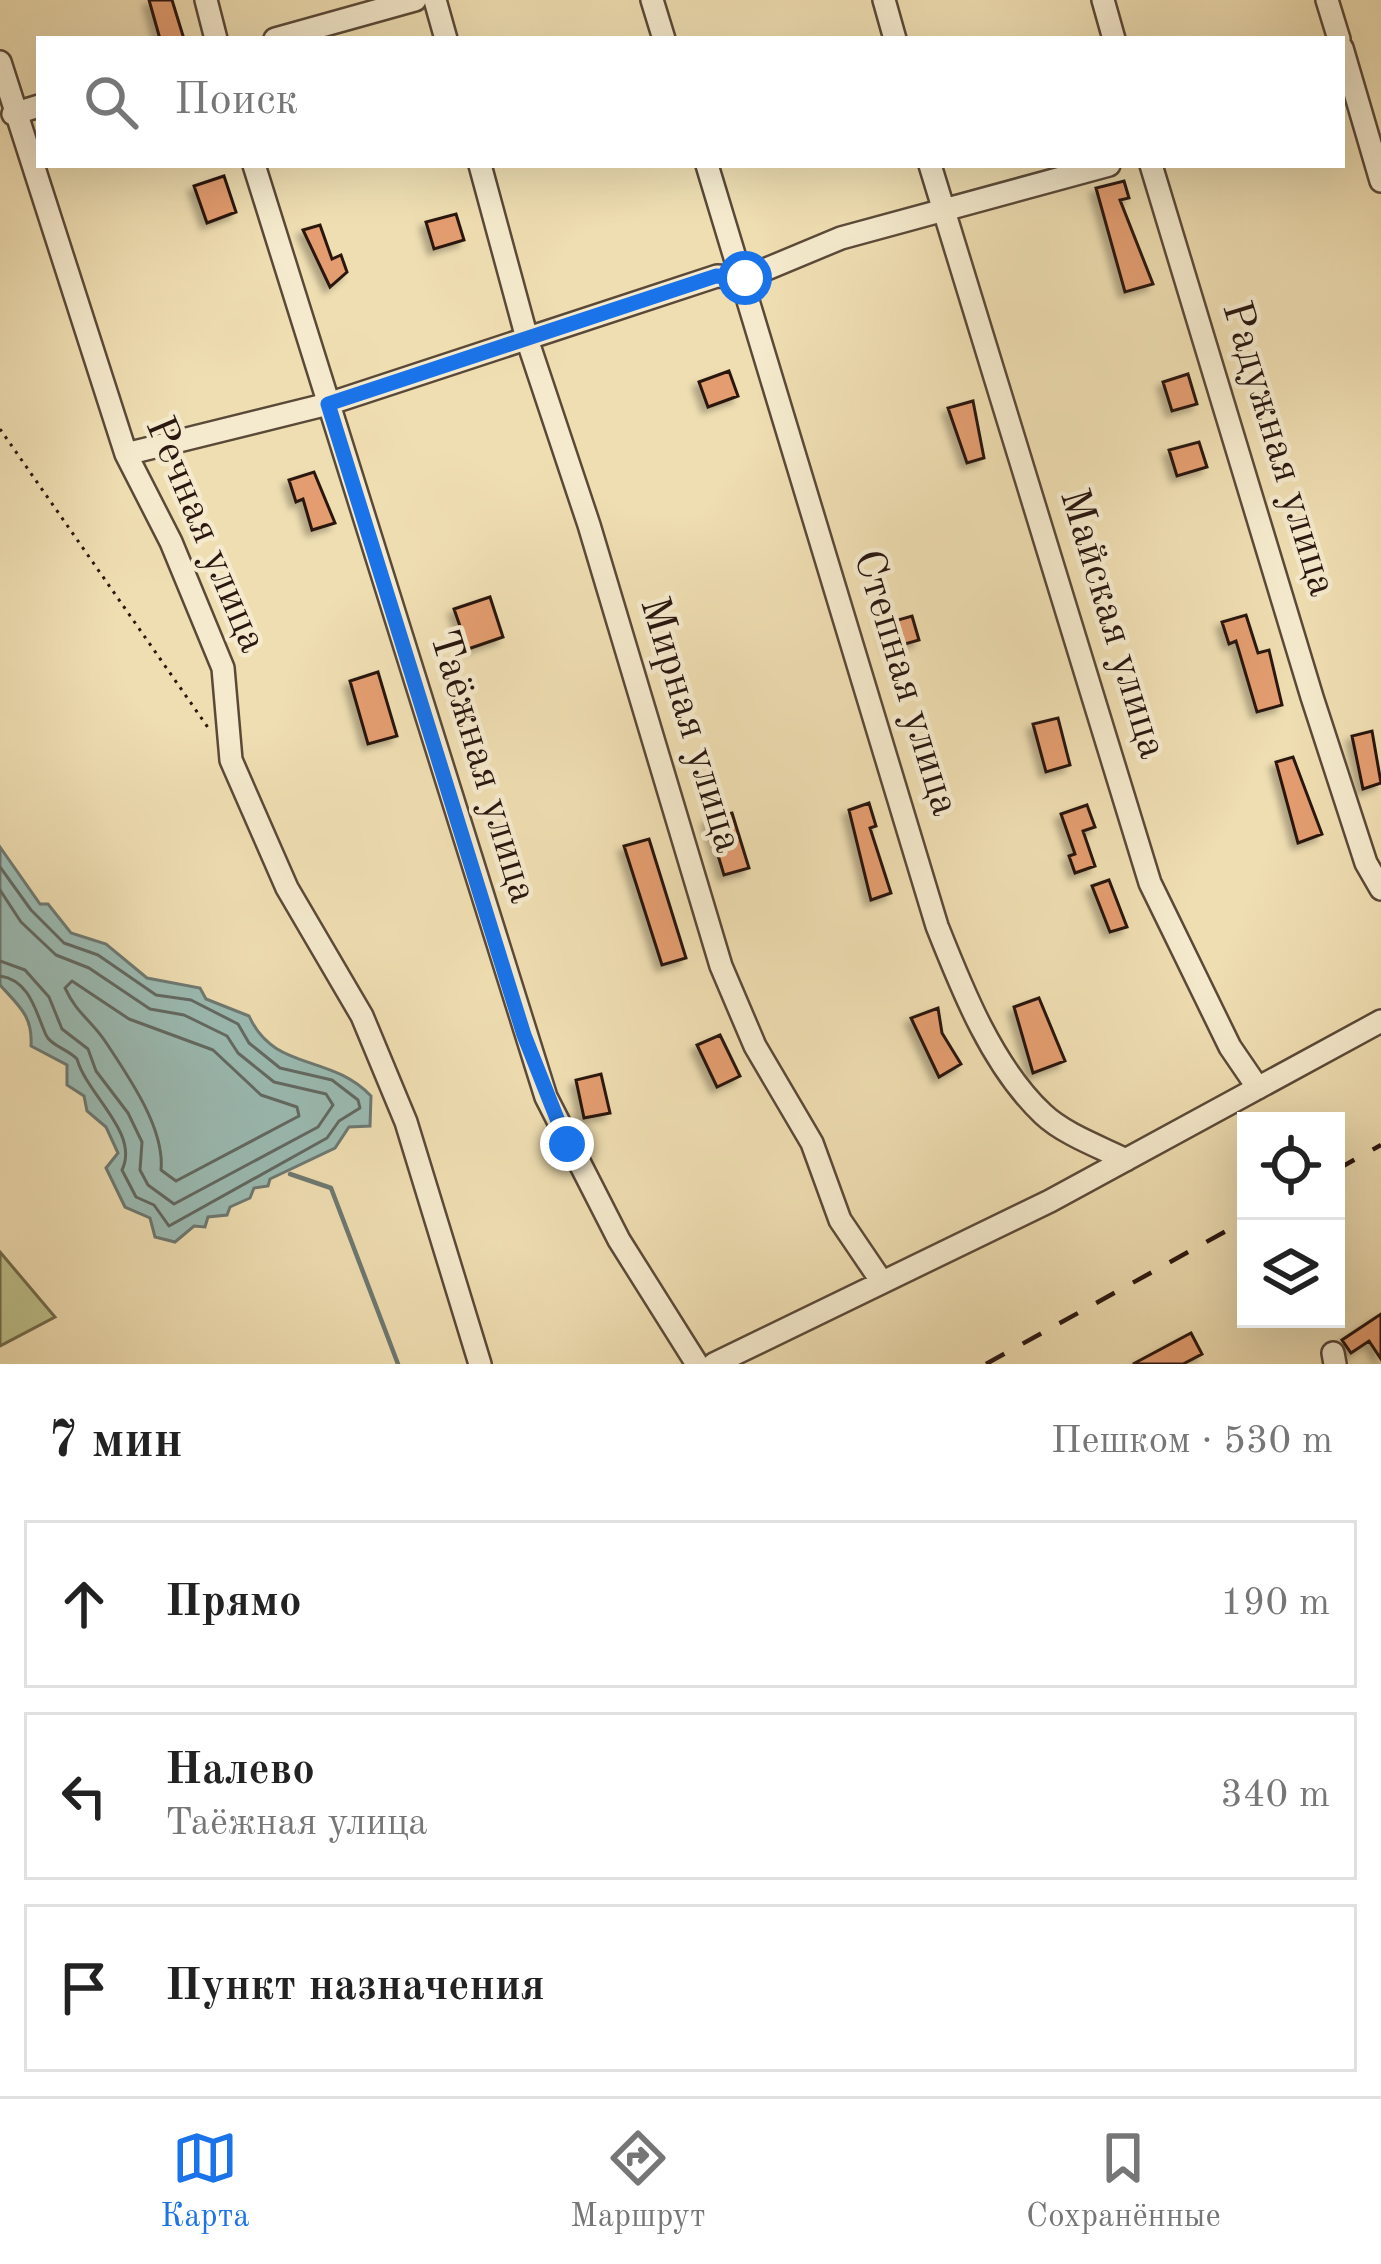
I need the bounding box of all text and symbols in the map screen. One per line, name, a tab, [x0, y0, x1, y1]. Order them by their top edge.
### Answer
search box	[36, 36, 1345, 168]
icon: search	[78, 69, 144, 135]
text: Поиск	[174, 79, 298, 124]
route start	[718, 251, 772, 305]
street label: Радужная улица	[1213, 297, 1343, 601]
street label: Речная улица	[137, 411, 273, 659]
street label: Майская улица	[1051, 484, 1173, 764]
street label: Степная улица	[845, 545, 965, 821]
street label: Мирная улица	[631, 592, 749, 858]
street label: Таёжная улица	[421, 626, 543, 908]
map controls	[1237, 1112, 1345, 1328]
button: locate	[1237, 1112, 1345, 1220]
route end	[540, 1117, 594, 1171]
button: layers	[1237, 1220, 1345, 1328]
text: 7 мин	[48, 1417, 183, 1468]
text: Пешком · 530 m	[1051, 1422, 1333, 1461]
icon: ahead	[51, 1571, 117, 1637]
text: Прямо	[165, 1581, 302, 1626]
text: 190 m	[1220, 1584, 1330, 1623]
text: Налево	[165, 1749, 315, 1794]
icon: left	[51, 1763, 117, 1829]
text: 340 m	[1220, 1776, 1330, 1815]
text: Таёжная улица	[165, 1804, 428, 1843]
icon: arrive	[51, 1955, 117, 2021]
text: Пункт назначения	[165, 1965, 545, 2010]
tab: Карта	[160, 2125, 250, 2238]
tab: Маршрут	[570, 2125, 706, 2238]
tab: Сохранённые	[1026, 2125, 1221, 2238]

